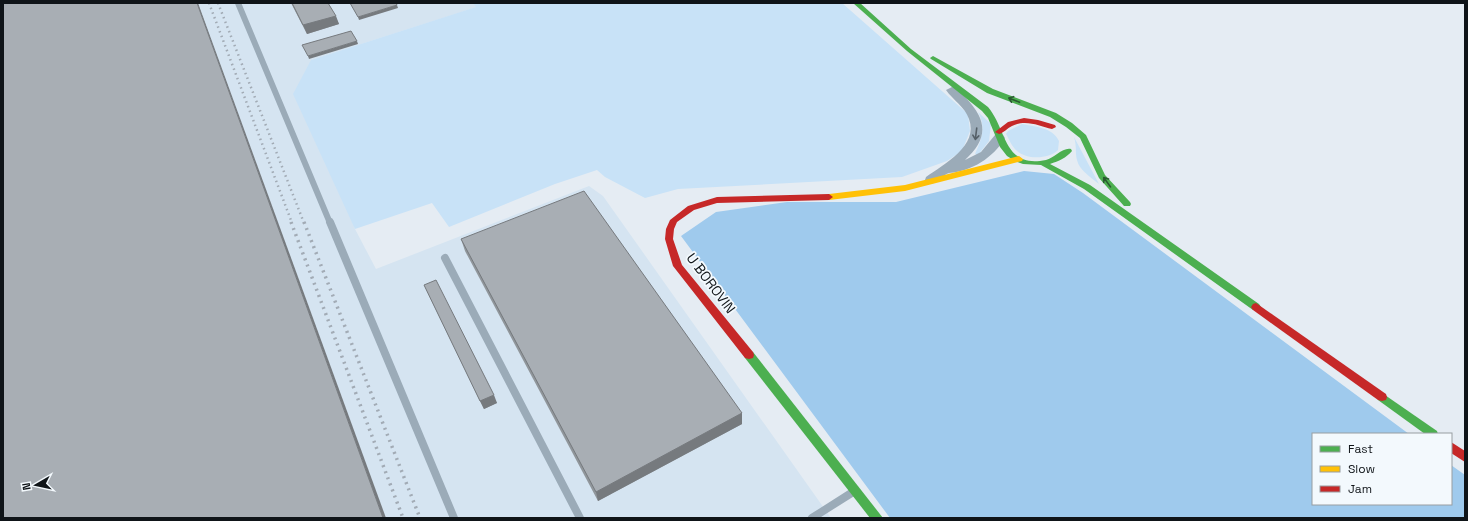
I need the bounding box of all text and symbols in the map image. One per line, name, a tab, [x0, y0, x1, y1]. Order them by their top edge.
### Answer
one-way arrow	[1009, 96, 1021, 104]
one-way arrow	[972, 127, 980, 140]
one-way arrow	[1103, 177, 1111, 188]
street label: U BOROVIN	[682, 249, 740, 317]
legend	[1312, 433, 1452, 505]
text: Fast	[1348, 441, 1373, 457]
text: Slow	[1348, 461, 1375, 477]
north arrow	[16, 465, 56, 505]
text: Jam	[1348, 481, 1372, 497]
text: N	[19, 482, 34, 491]

